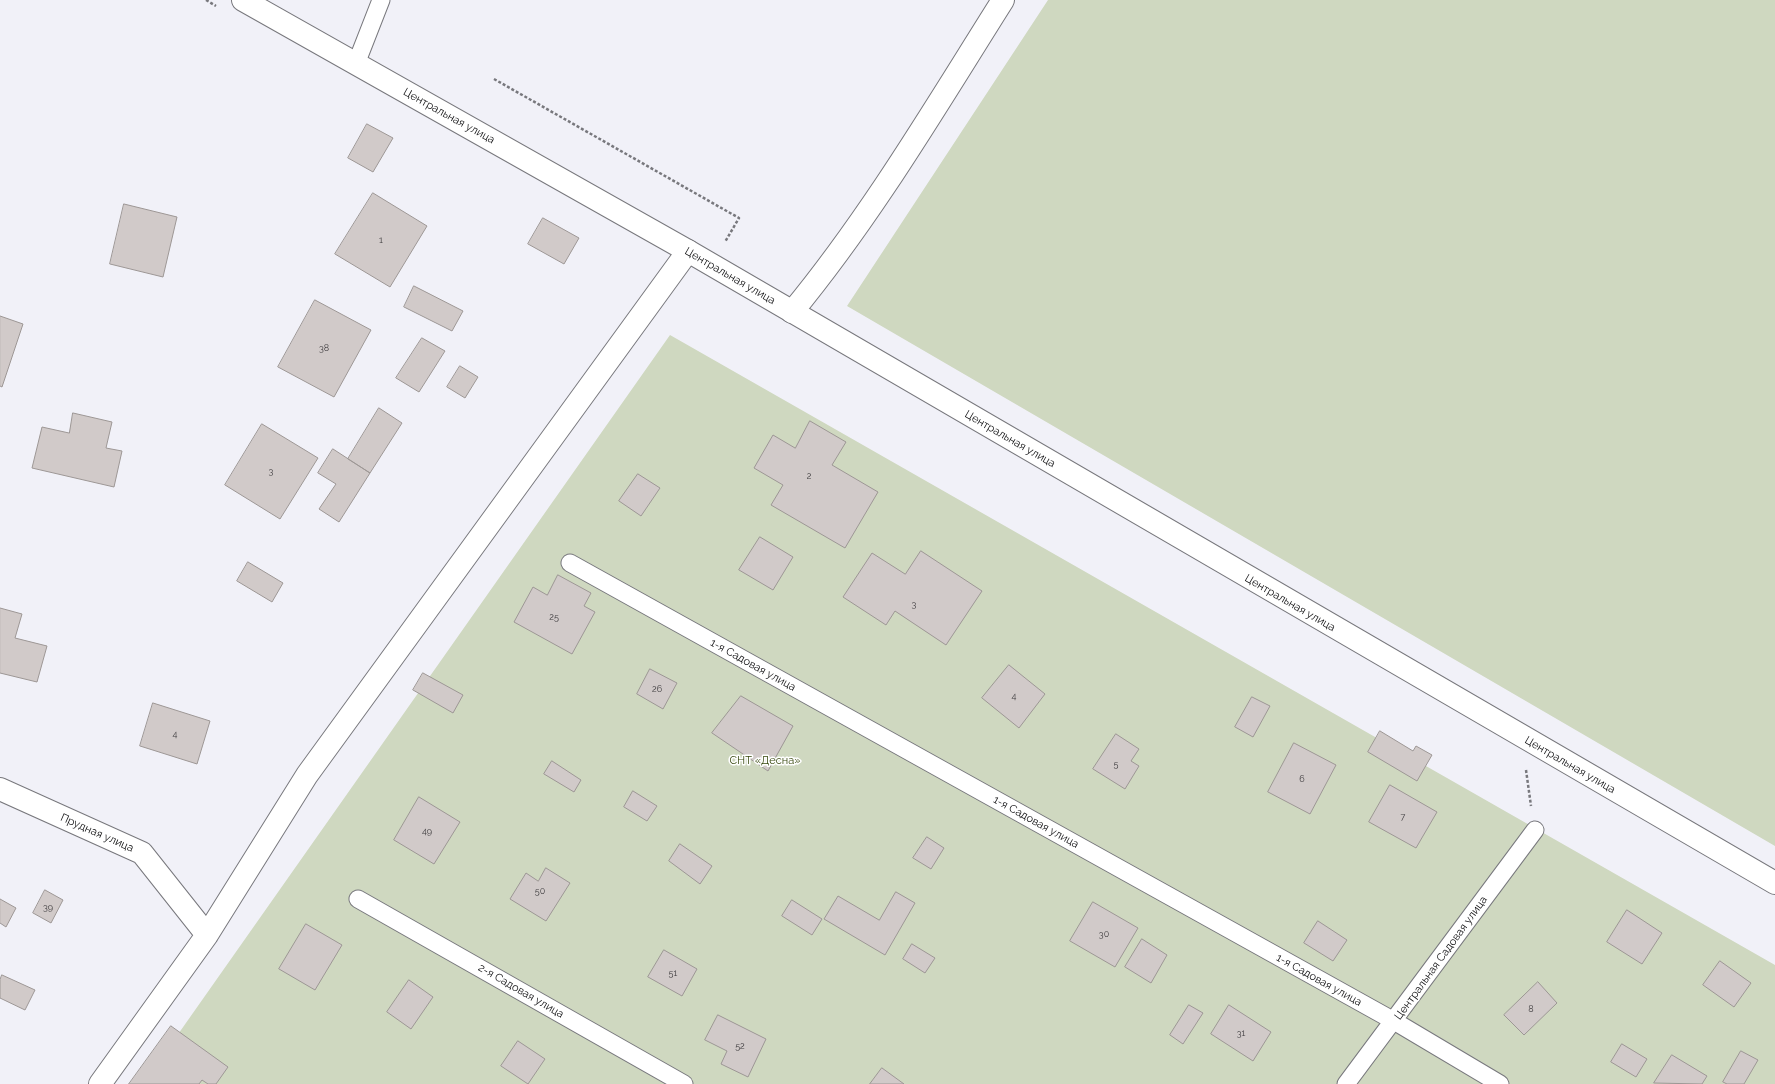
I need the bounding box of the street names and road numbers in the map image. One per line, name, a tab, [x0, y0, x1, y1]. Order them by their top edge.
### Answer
street label: Центральная улица	[401, 85, 497, 147]
street label: Центральная улица	[682, 245, 778, 307]
street label: Центральная улица	[962, 408, 1058, 470]
street label: Центральная улица	[1242, 572, 1338, 634]
street label: 1-я Садовая улица	[708, 636, 798, 694]
street label: Центральная улица	[1522, 734, 1618, 796]
street label: 1-я Садовая улица	[991, 793, 1081, 851]
street label: Прудная улица	[58, 811, 136, 855]
street label: Центральная Садовая улица	[1392, 894, 1490, 1022]
street label: 1-я Садовая улица	[1274, 951, 1364, 1009]
street label: 2-я Садовая улица	[476, 961, 566, 1021]

